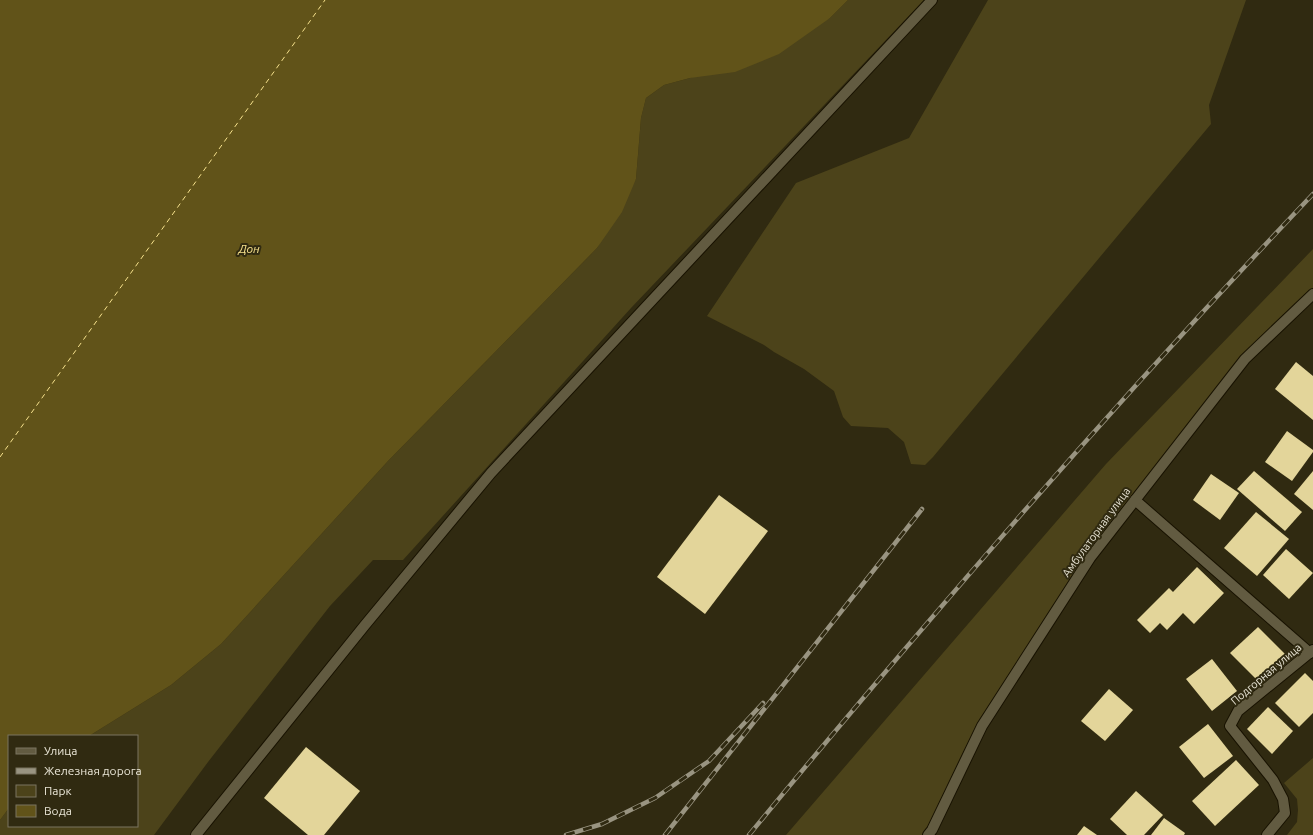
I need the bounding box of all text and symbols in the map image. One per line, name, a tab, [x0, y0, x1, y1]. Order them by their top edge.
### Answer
water label: Дон	[236, 242, 260, 255]
street label: Амбулаторная улица	[1060, 485, 1132, 579]
street label: Подгорная улица	[1228, 641, 1304, 707]
legend	[8, 735, 138, 827]
text: Улица	[44, 744, 77, 757]
text: Железная дорога	[44, 764, 142, 777]
text: Парк	[44, 784, 72, 797]
text: Вода	[44, 804, 72, 817]

